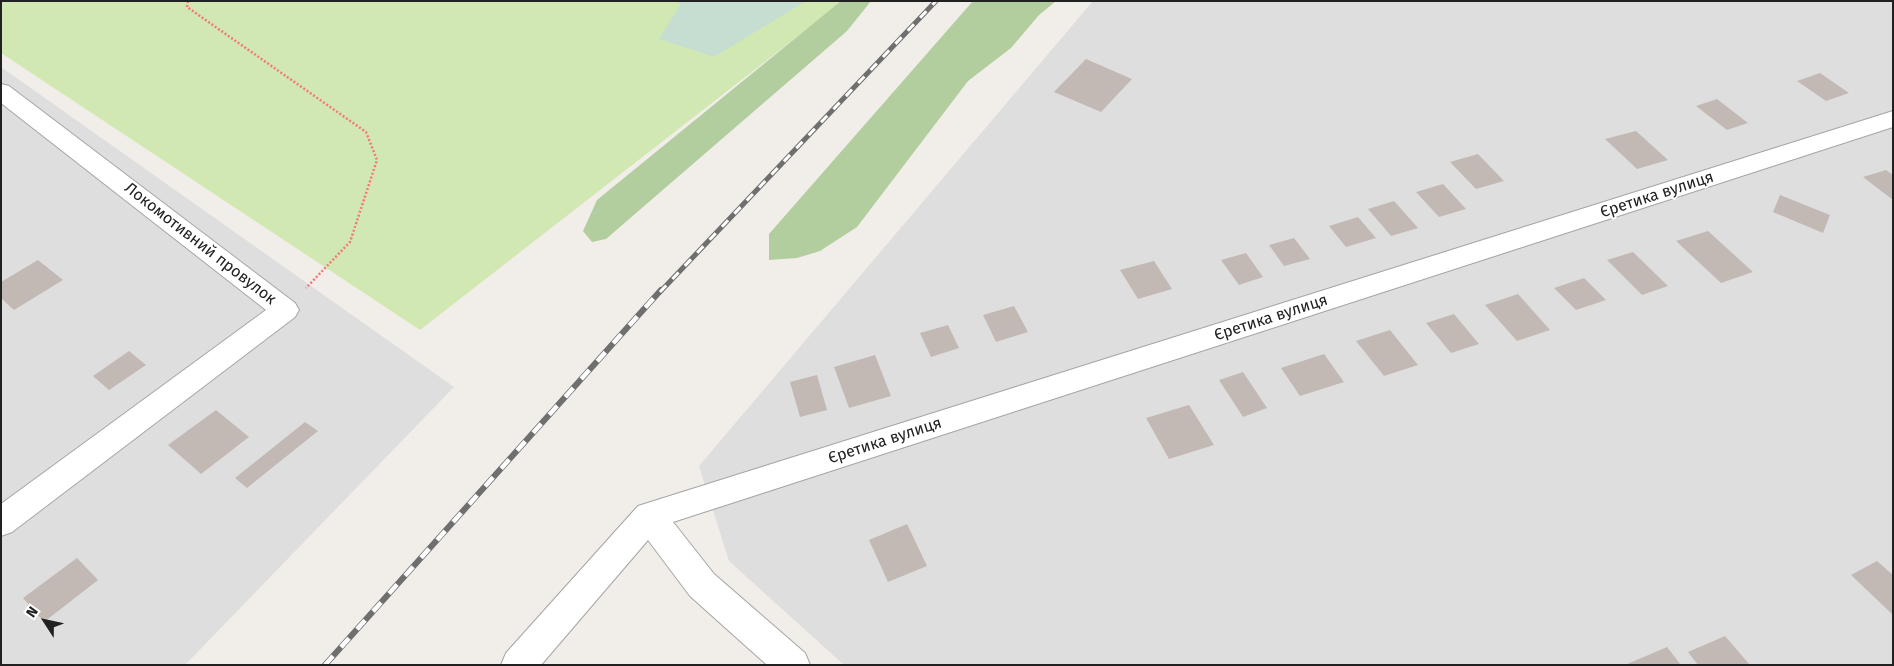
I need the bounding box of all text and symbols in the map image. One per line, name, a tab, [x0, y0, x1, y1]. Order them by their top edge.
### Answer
street label: Єретика вулиця	[1598, 168, 1716, 222]
street label: Локомотивний провулок	[120, 179, 280, 309]
street label: Єретика вулиця	[1212, 291, 1330, 345]
street label: Єретика вулиця	[826, 414, 944, 468]
north arrow	[20, 596, 70, 646]
text: N	[23, 603, 42, 621]

